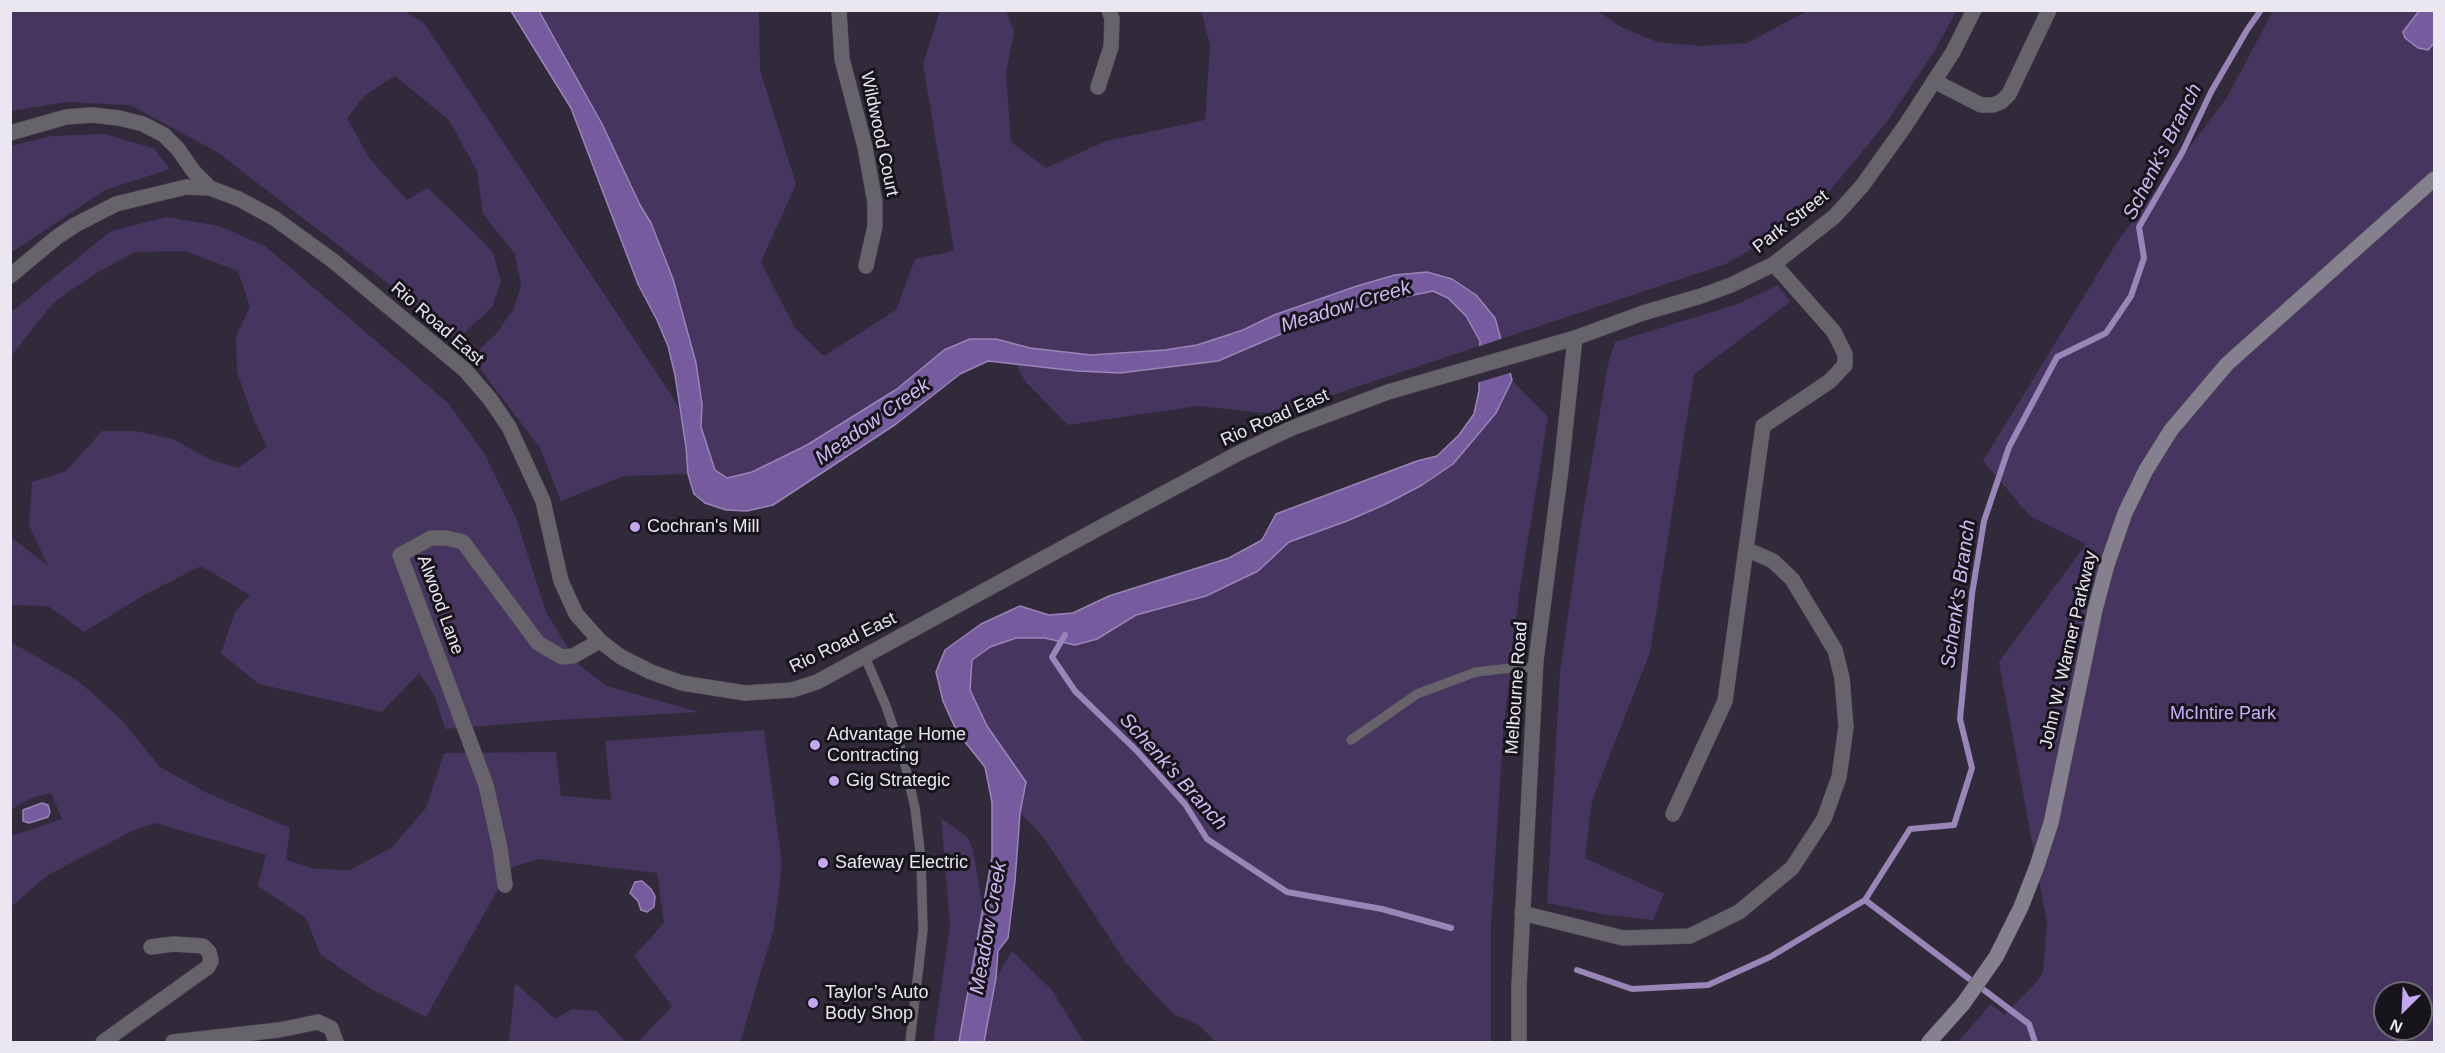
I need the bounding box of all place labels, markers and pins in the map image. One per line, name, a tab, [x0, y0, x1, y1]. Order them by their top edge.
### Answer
place label: Cochran's Mill	[647, 516, 759, 538]
marker: Cochran's Mill	[628, 520, 642, 534]
place label: Advantage Home Contracting	[827, 724, 966, 766]
marker: Advantage Home Contracting	[808, 738, 822, 752]
place label: Gig Strategic	[846, 770, 950, 792]
marker: Gig Strategic	[827, 774, 841, 788]
place label: Safeway Electric	[835, 852, 968, 874]
marker: Safeway Electric	[816, 856, 830, 870]
place label: Taylor’s Auto Body Shop	[825, 982, 928, 1024]
marker: Taylor’s Auto Body Shop	[806, 996, 820, 1010]

